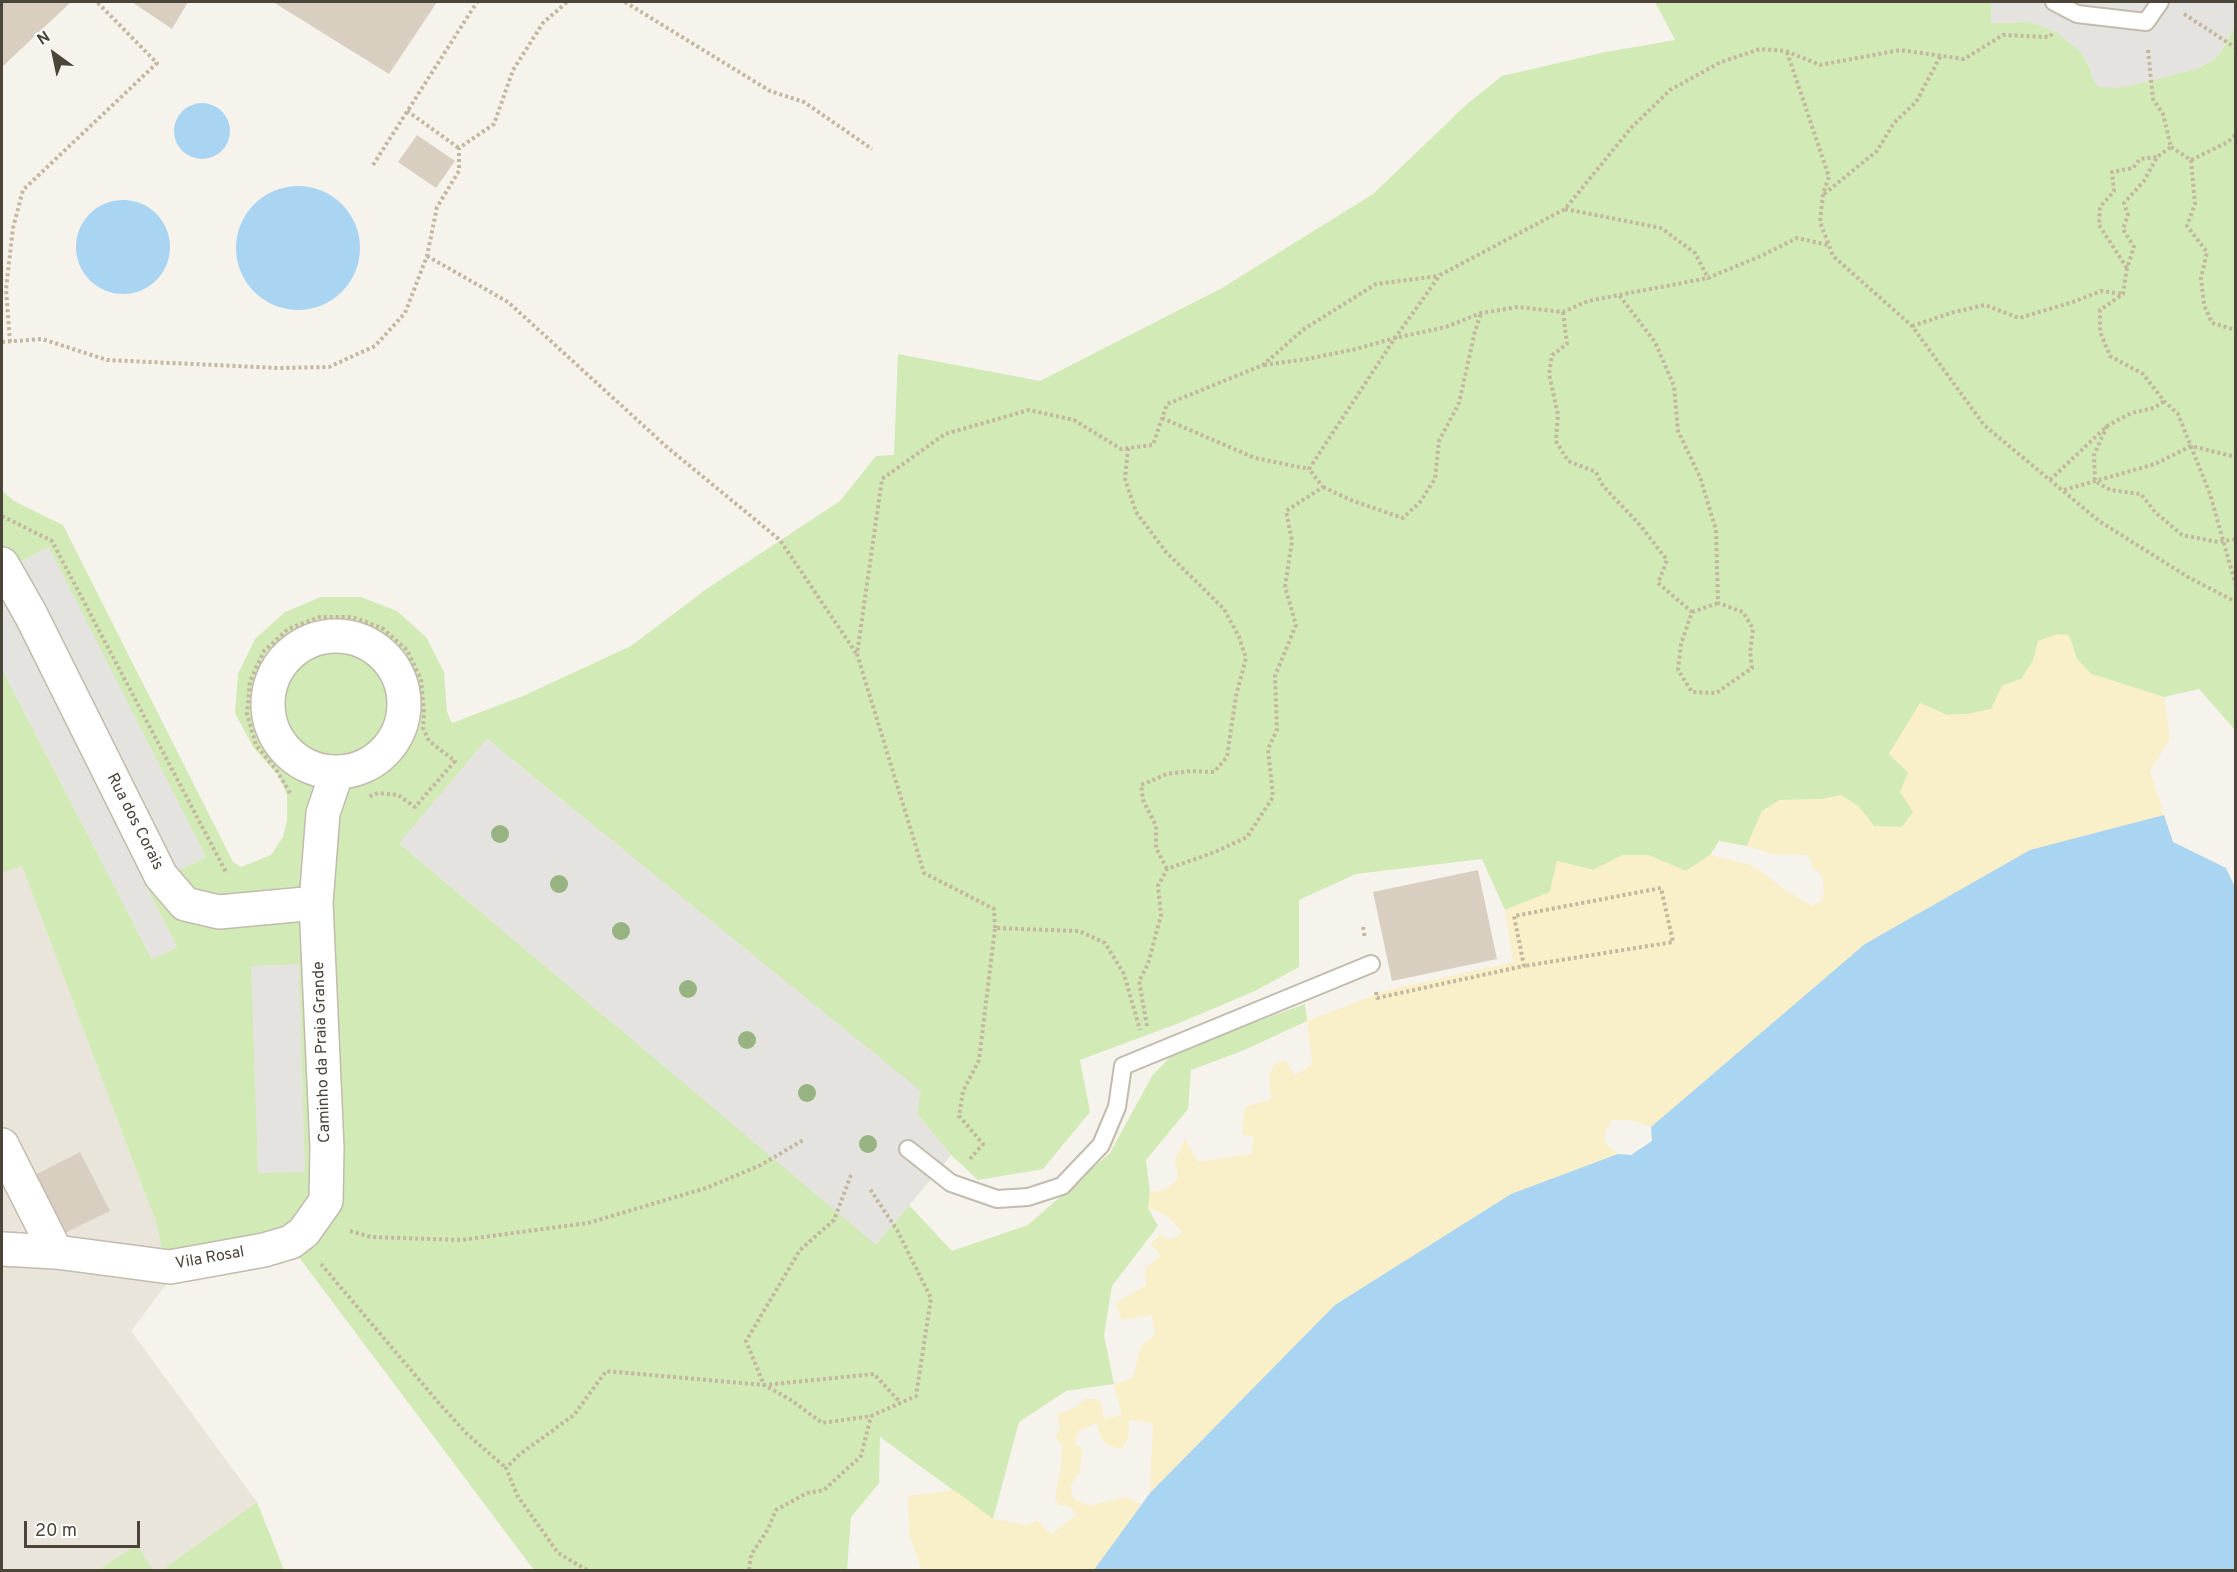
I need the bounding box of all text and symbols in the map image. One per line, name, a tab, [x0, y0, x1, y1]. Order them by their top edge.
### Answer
north arrow	[24, 24, 84, 84]
text: N	[34, 27, 54, 50]
street label: Rua dos Corais	[101, 770, 167, 874]
street label: Caminho da Praia Grande	[310, 961, 336, 1143]
street label: Vila Rosal	[174, 1243, 246, 1275]
scale bar	[27, 1509, 142, 1547]
text: 20 m	[35, 1520, 77, 1543]

